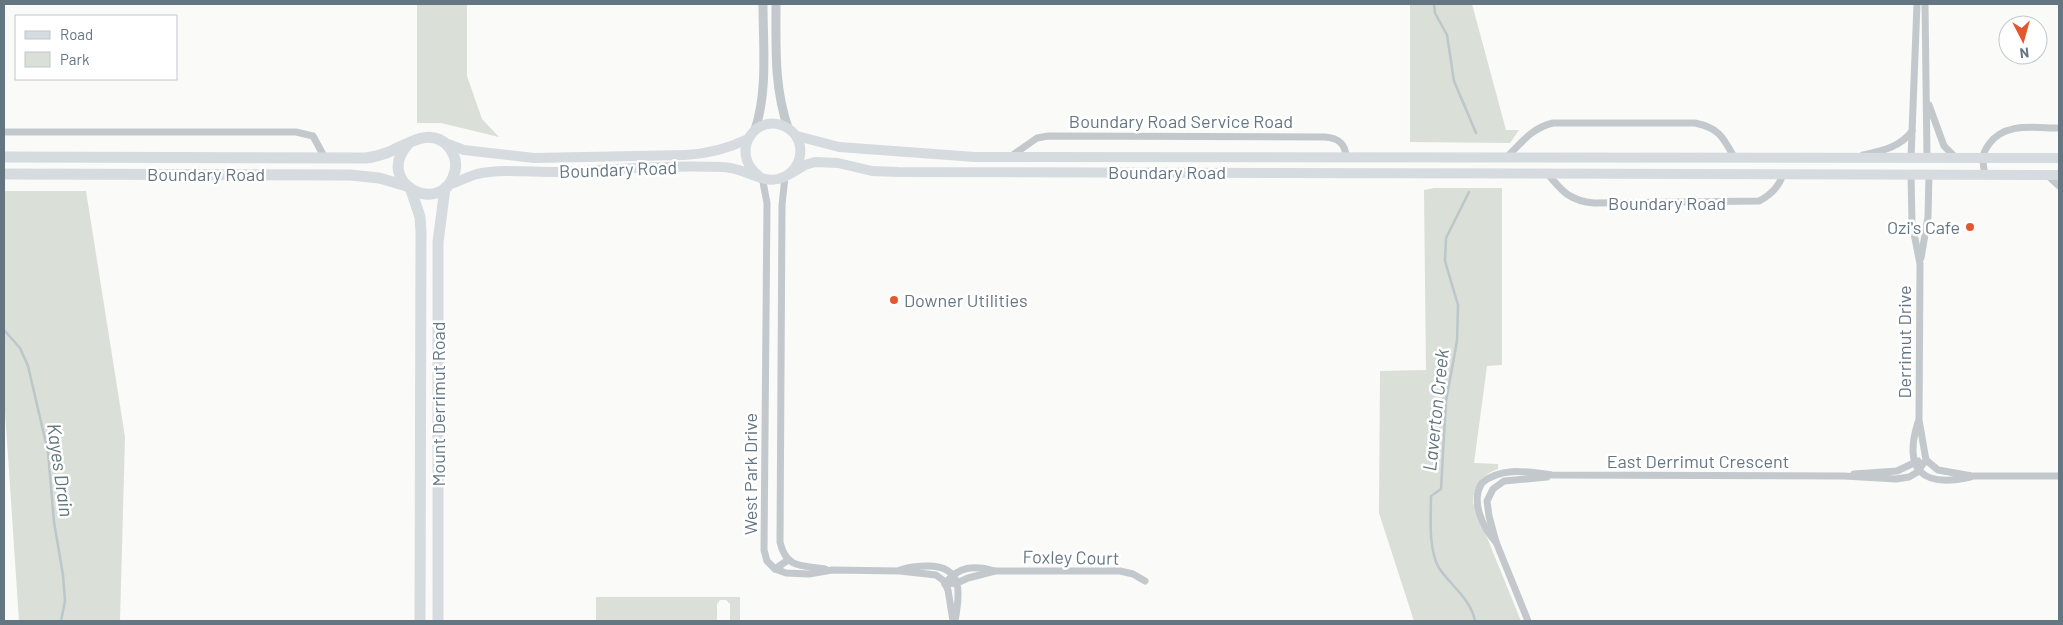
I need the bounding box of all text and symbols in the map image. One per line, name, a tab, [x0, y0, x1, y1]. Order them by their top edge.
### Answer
legend	[15, 15, 178, 80]
north arrow	[1998, 15, 2048, 65]
text: Road	[60, 25, 93, 43]
text: N	[2019, 44, 2030, 62]
text: Park	[60, 50, 90, 68]
street label: Boundary Road Service Road	[1069, 110, 1293, 132]
street label: Boundary Road	[559, 156, 677, 182]
street label: Boundary Road	[1108, 161, 1226, 183]
street label: Boundary Road	[147, 163, 265, 185]
street label: Boundary Road	[1608, 192, 1726, 214]
place label: Ozi's Cafe	[1887, 216, 1960, 238]
marker: Ozi's Cafe	[1964, 221, 1976, 233]
street label: Derrimut Drive	[1893, 285, 1915, 399]
place label: Downer Utilities	[904, 289, 1028, 311]
marker: Downer Utilities	[888, 294, 900, 306]
street label: Mount Derrimut Road	[427, 321, 449, 487]
water label: Laverton Creek	[1417, 347, 1453, 472]
street label: West Park Drive	[739, 413, 761, 535]
water label: Kayes Drain	[43, 422, 79, 518]
street label: East Derrimut Crescent	[1607, 450, 1789, 472]
street label: Foxley Court	[1022, 545, 1120, 569]

